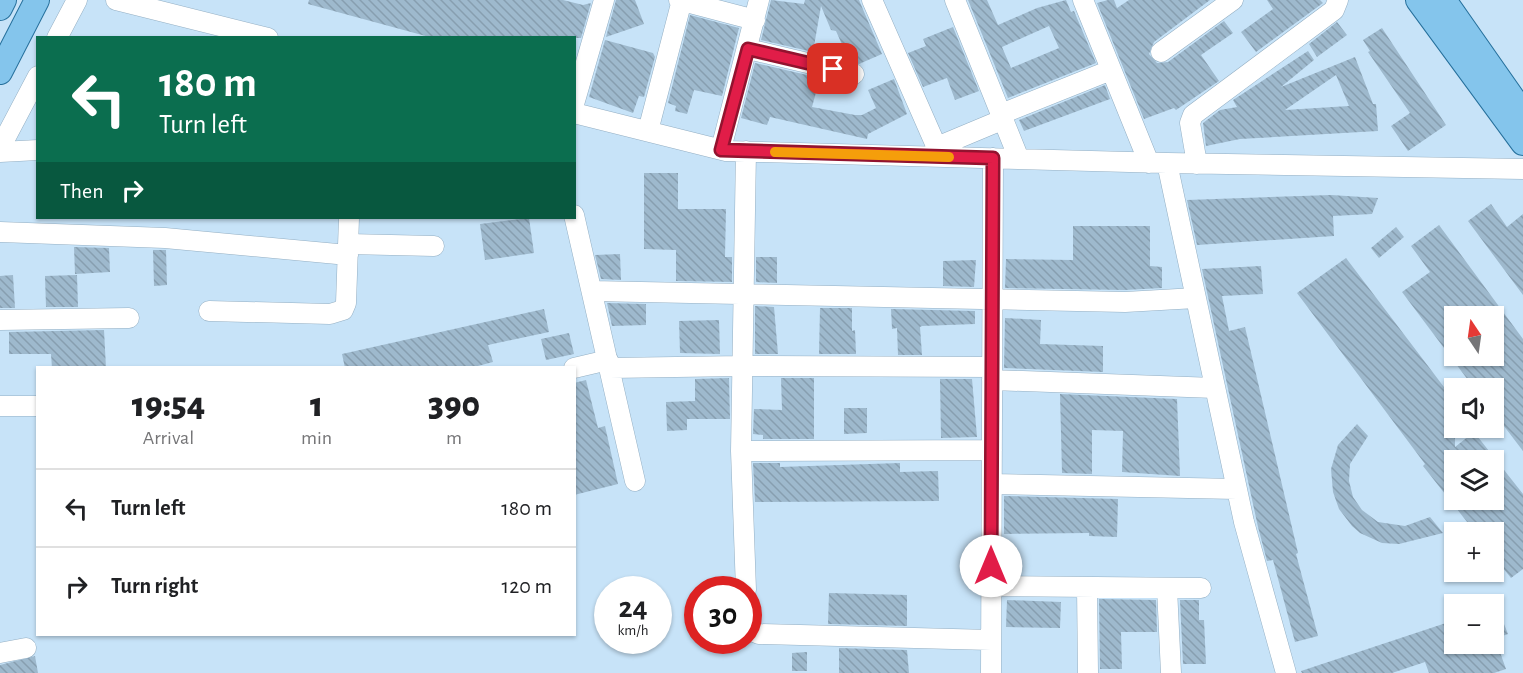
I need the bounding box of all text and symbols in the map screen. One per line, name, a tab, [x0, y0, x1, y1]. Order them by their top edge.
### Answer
pin	[807, 43, 858, 94]
icon: arrive	[816, 52, 849, 85]
icon: left	[60, 60, 138, 138]
text: 180 m	[159, 62, 257, 104]
text: Turn left	[159, 111, 247, 138]
icon: right	[116, 174, 149, 207]
text: Then	[60, 180, 104, 202]
north arrow	[1444, 306, 1504, 366]
map controls	[1444, 306, 1504, 654]
button: sound	[1444, 378, 1504, 438]
text: 19:54	[132, 387, 205, 423]
text: 1	[310, 387, 323, 423]
text: 390	[428, 387, 480, 423]
text: Arrival	[143, 428, 194, 448]
text: min	[301, 428, 332, 448]
text: m	[446, 428, 462, 448]
button: layers	[1444, 450, 1504, 510]
icon: left	[60, 492, 93, 525]
text: Turn left	[111, 497, 185, 519]
text: 180 m	[501, 497, 552, 519]
button: +	[1444, 522, 1504, 582]
position arrow	[959, 534, 1023, 598]
icon: right	[60, 570, 93, 603]
text: Turn right	[111, 575, 198, 597]
text: 120 m	[502, 575, 552, 597]
speed limit sign: 30	[684, 576, 762, 654]
text: 24	[618, 593, 648, 623]
button: −	[1444, 594, 1504, 654]
text: km/h	[618, 623, 648, 638]

